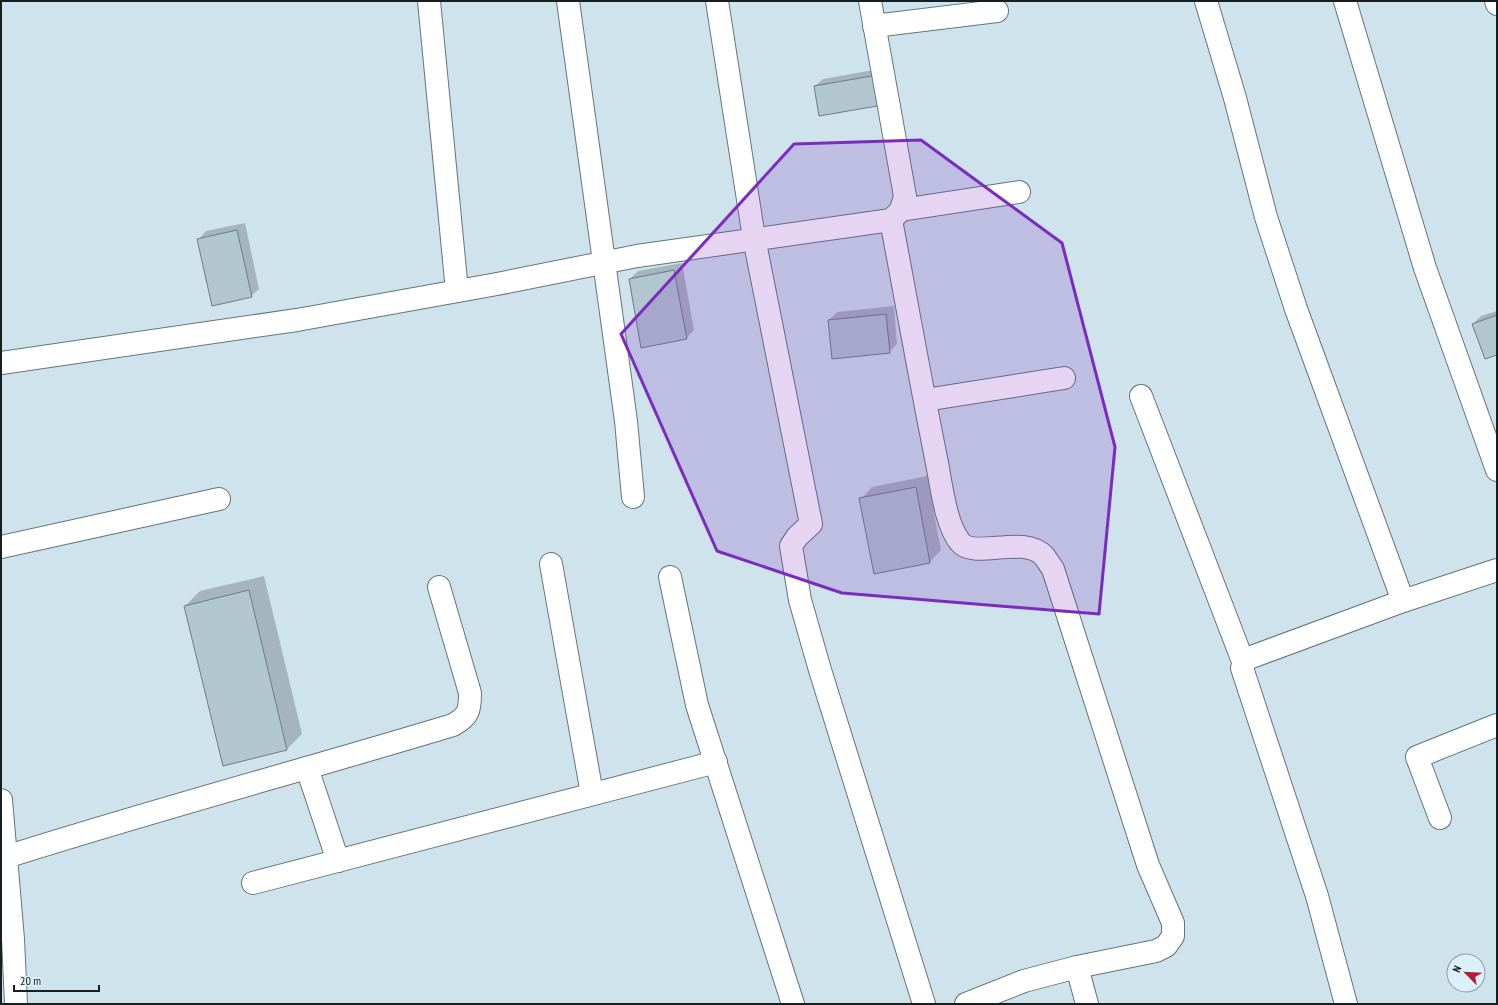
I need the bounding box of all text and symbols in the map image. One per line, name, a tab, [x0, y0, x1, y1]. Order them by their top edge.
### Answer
north arrow	[1446, 953, 1486, 993]
text: N	[1449, 963, 1464, 974]
scale bar	[14, 967, 99, 993]
text: 20 m	[20, 973, 41, 988]

